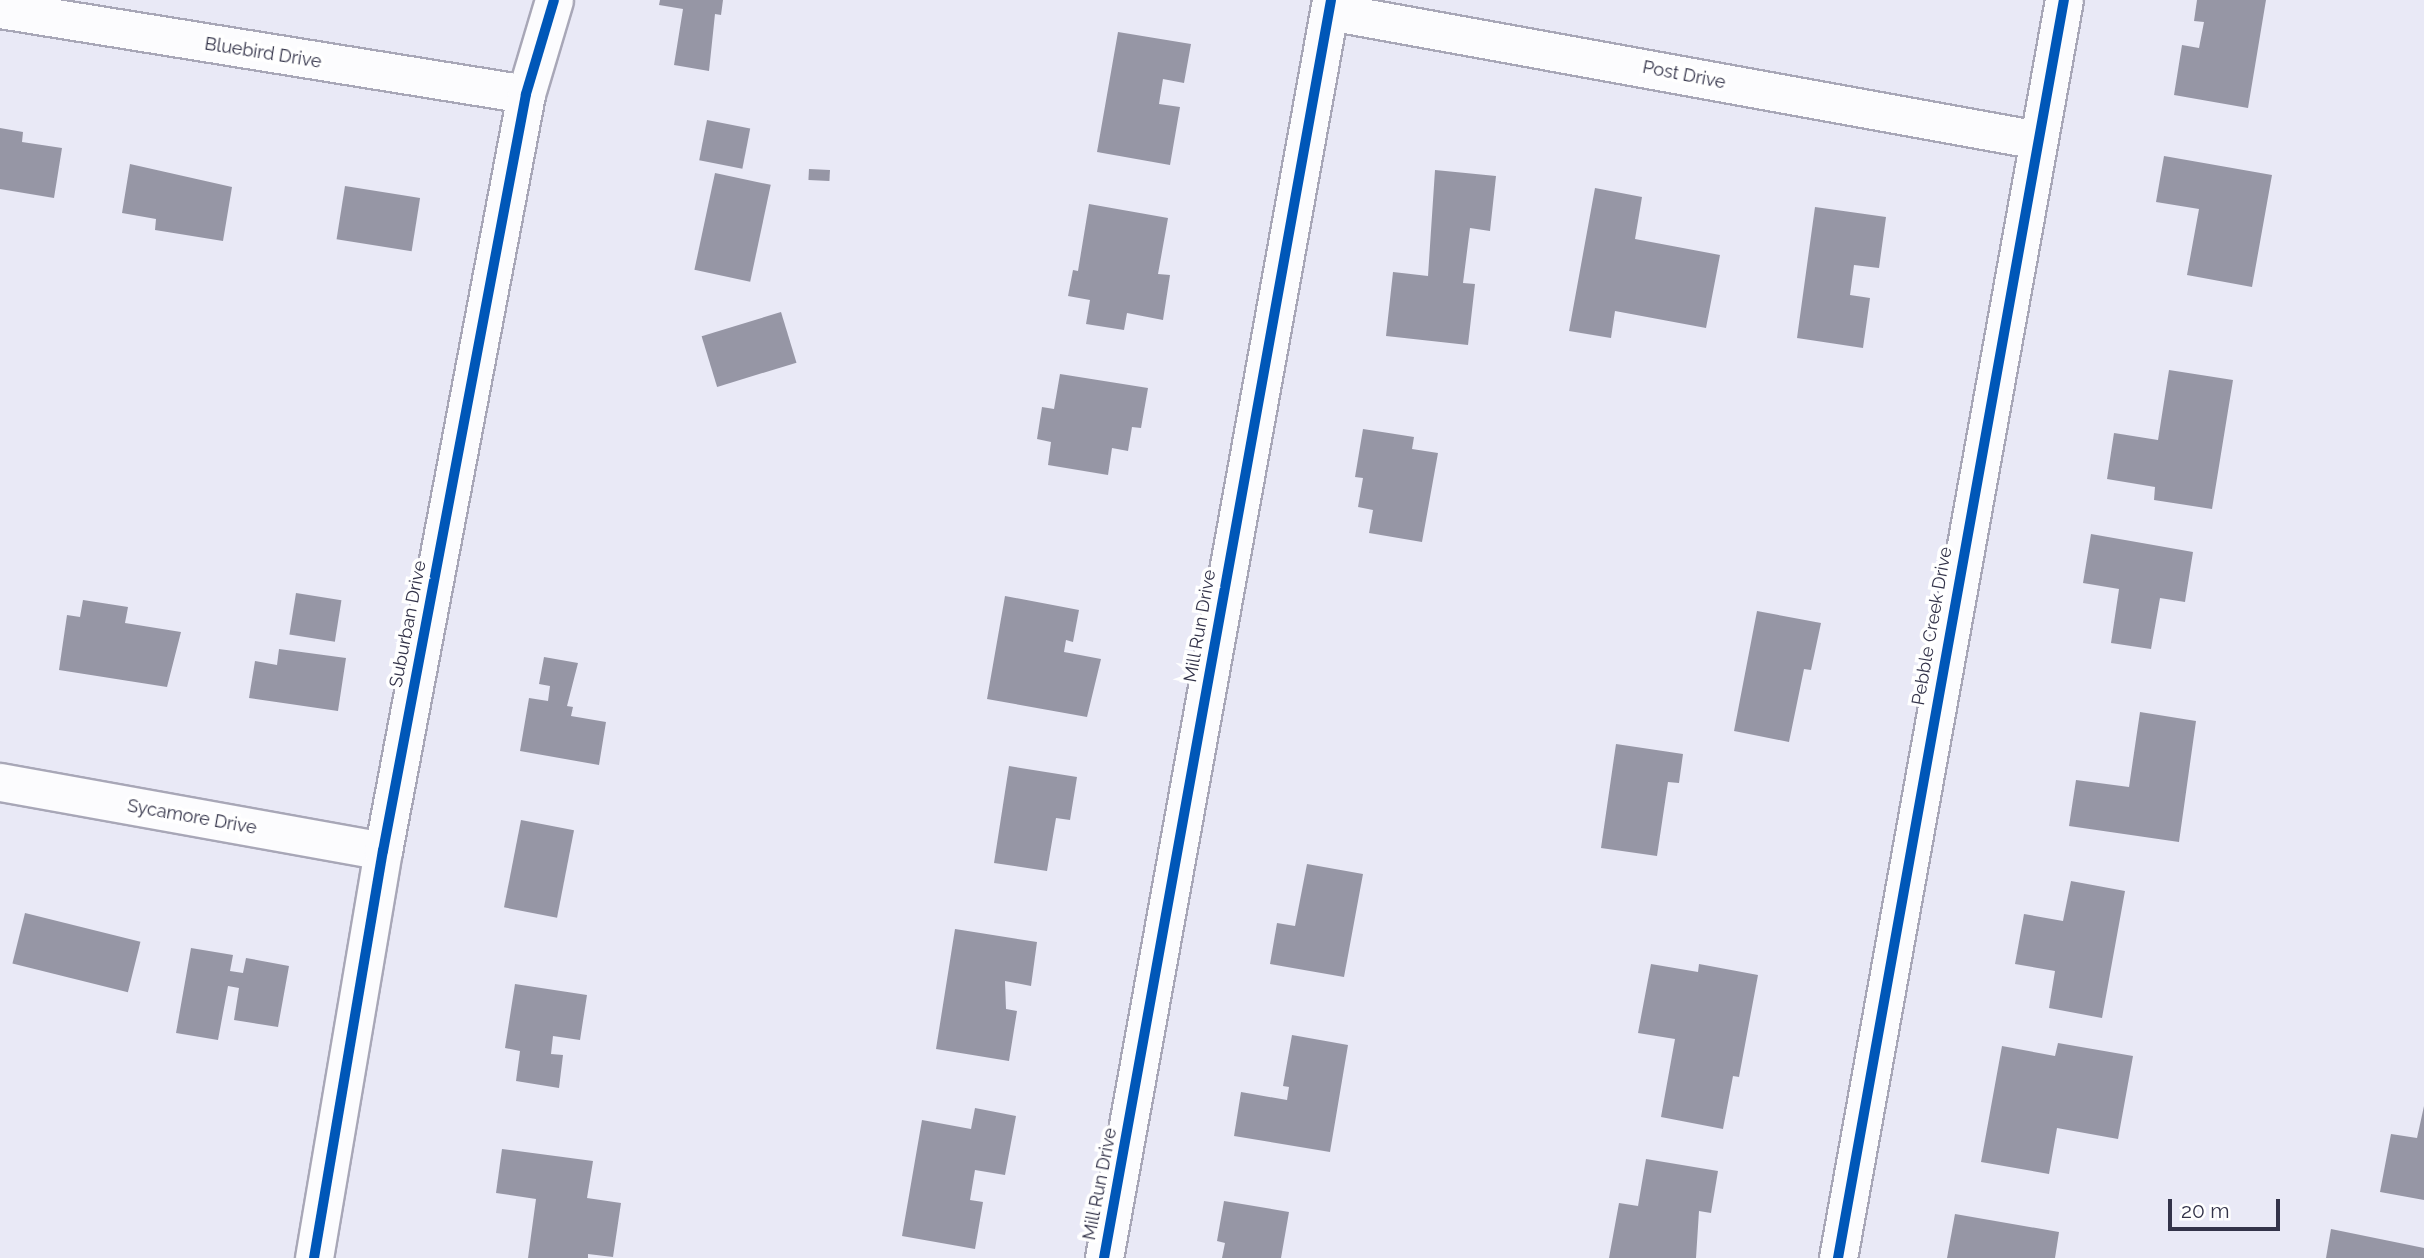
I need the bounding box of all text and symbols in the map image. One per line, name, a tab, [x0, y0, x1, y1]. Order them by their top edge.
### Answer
street label: Bluebird Drive	[203, 33, 323, 73]
street label: Post Drive	[1641, 56, 1727, 94]
street label: Pebble Creek Drive	[1907, 545, 1957, 707]
street label: Suburban Drive	[385, 559, 431, 689]
street label: Mill Run Drive	[1179, 568, 1221, 684]
street label: Sycamore Drive	[126, 795, 258, 839]
street label: Mill Run Drive	[1078, 1126, 1122, 1242]
scale bar	[2172, 1184, 2284, 1228]
text: 20 m	[2181, 1198, 2229, 1223]

